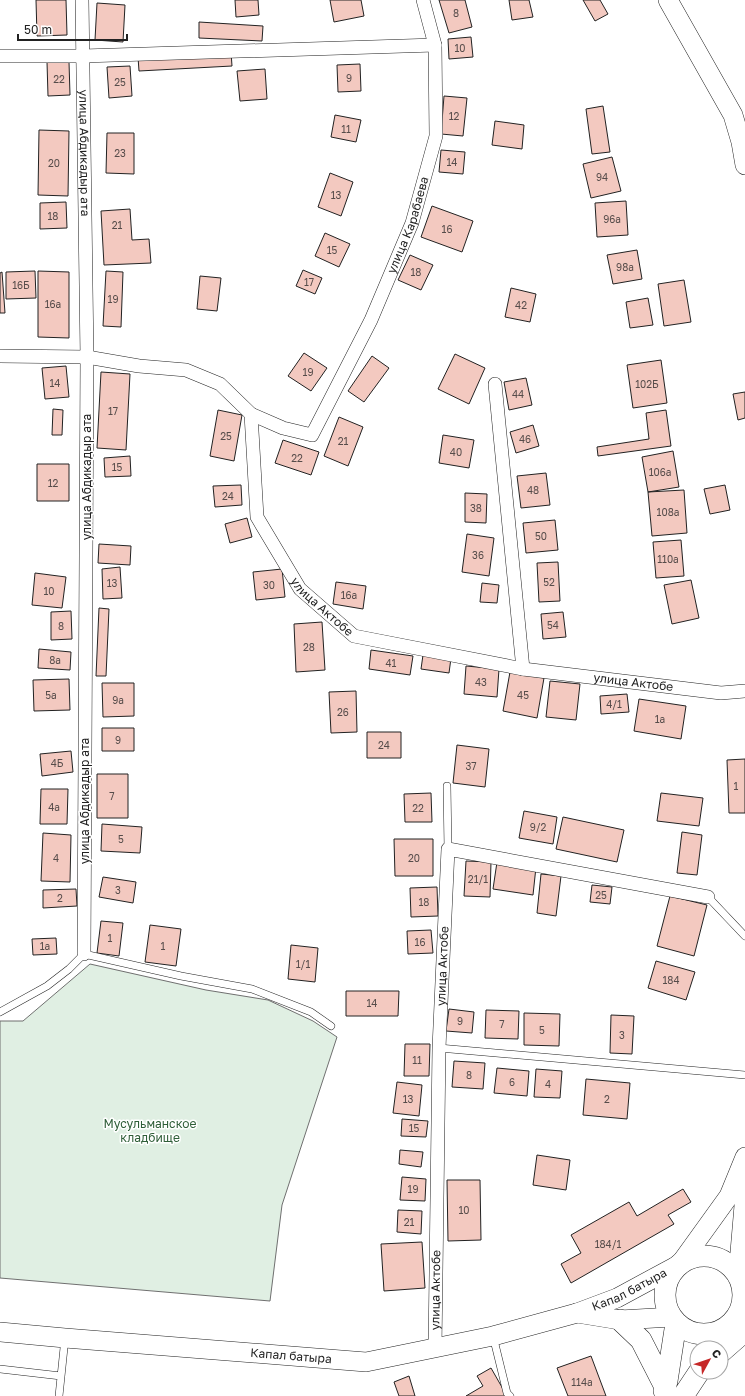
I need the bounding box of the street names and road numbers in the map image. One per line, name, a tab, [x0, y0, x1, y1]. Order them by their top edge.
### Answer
street label: улица Абдикадыр ата	[76, 89, 93, 216]
street label: улица Карабаева	[384, 175, 431, 276]
street label: улица Абдикадыр ата	[79, 414, 94, 540]
street label: улица Актобе	[288, 574, 357, 639]
street label: улица Актобе	[593, 670, 674, 694]
street label: улица Абдикадыр ата	[77, 738, 92, 864]
street label: улица Актобе	[433, 926, 452, 1007]
street label: улица Актобе	[427, 1250, 443, 1330]
street label: Капал батыра	[590, 1265, 669, 1314]
street label: Капал батыра	[250, 1345, 332, 1366]

